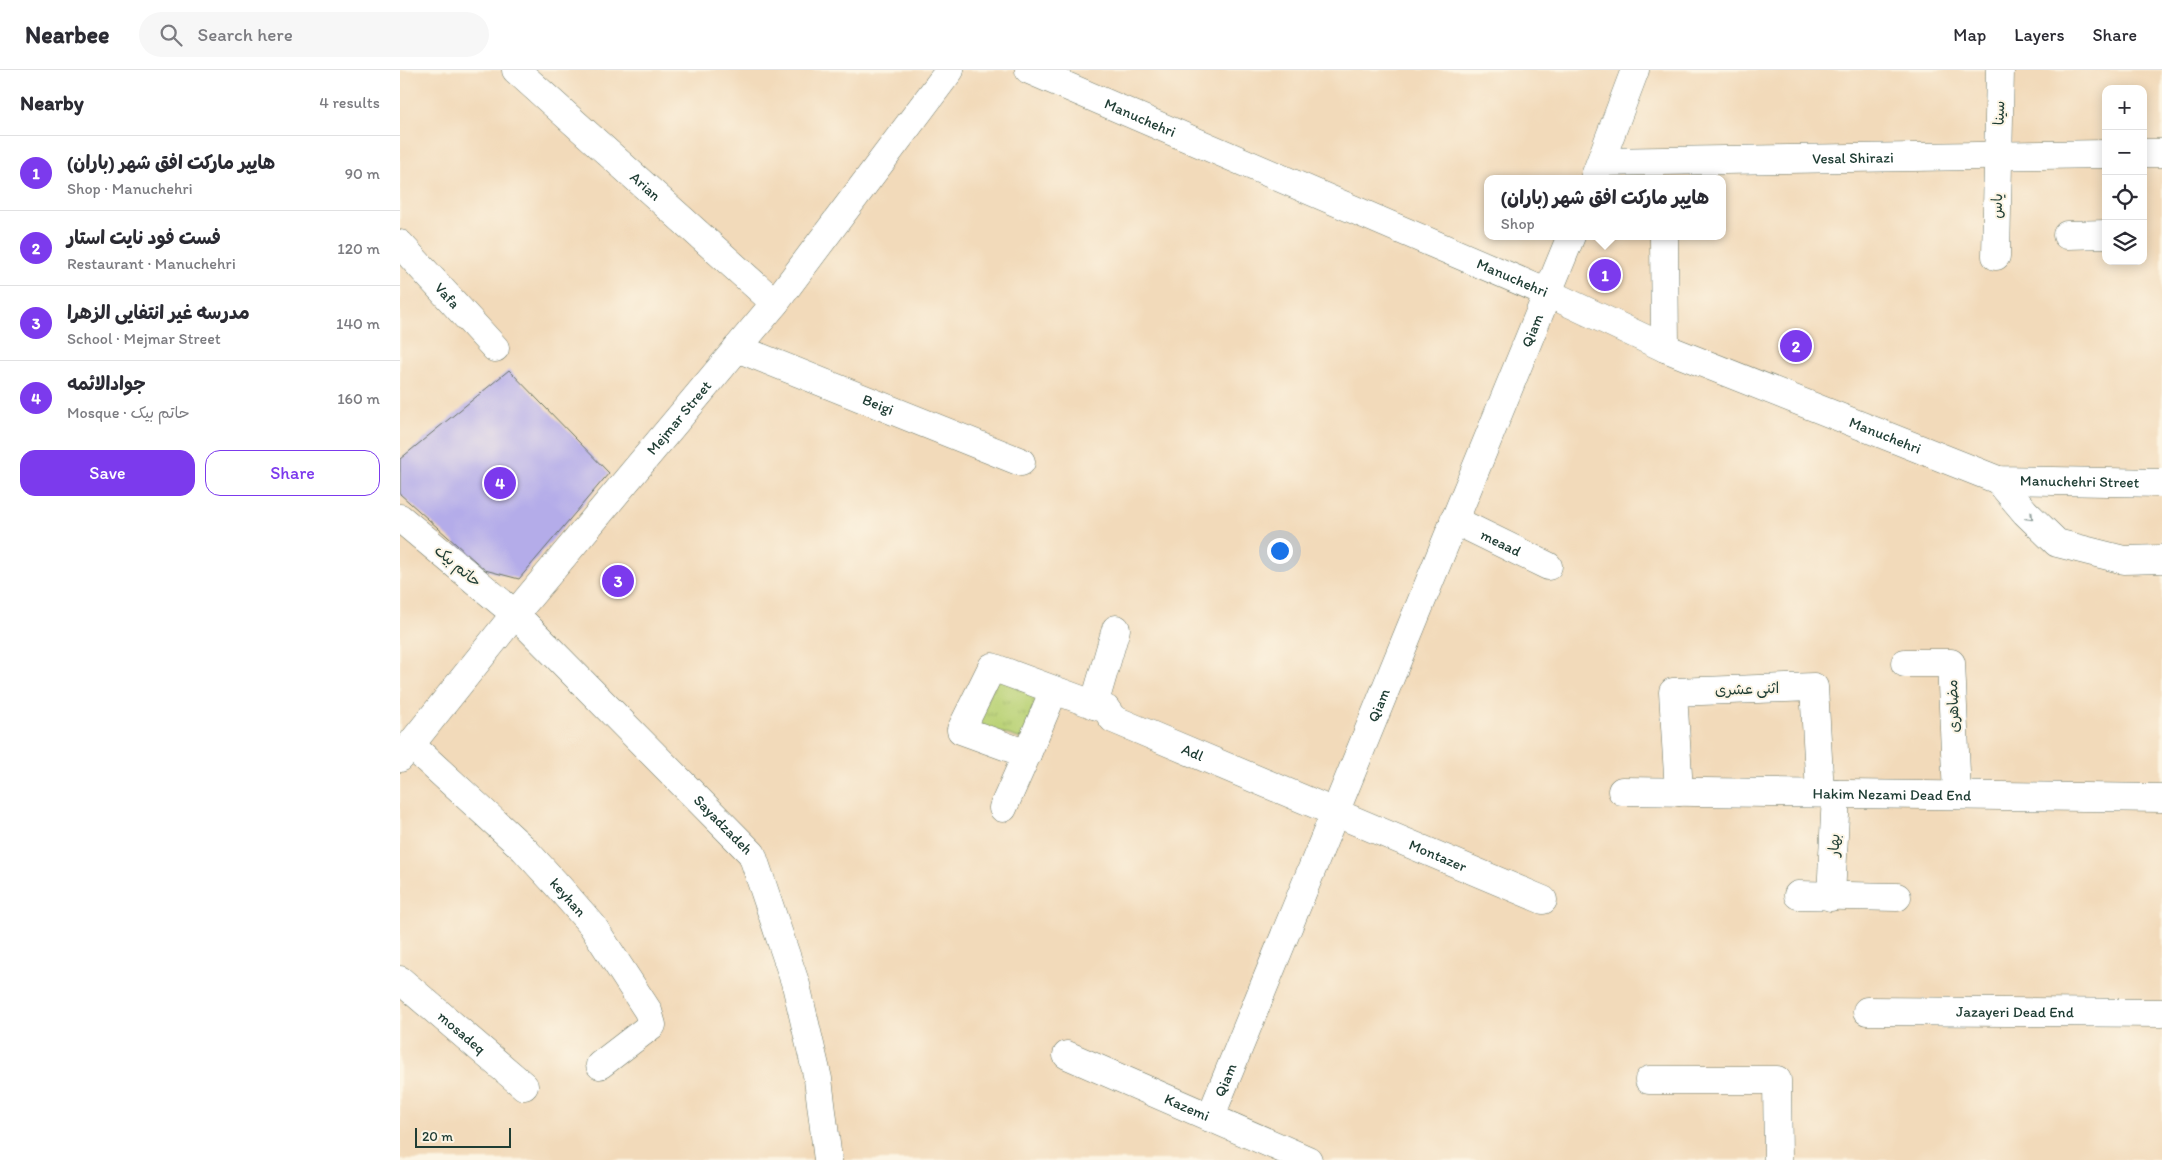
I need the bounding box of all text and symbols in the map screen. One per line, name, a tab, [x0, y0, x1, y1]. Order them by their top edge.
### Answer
search box	[139, 12, 489, 57]
text: Nearbee	[25, 20, 109, 49]
icon: search	[157, 21, 185, 49]
text: Search here	[197, 23, 293, 46]
text: Map	[1953, 24, 1986, 46]
text: Layers	[2014, 24, 2064, 46]
text: Share	[2092, 24, 2137, 46]
map controls	[2102, 85, 2147, 265]
button: +	[2102, 85, 2147, 130]
text: Nearby	[20, 90, 84, 115]
text: 4 results	[319, 93, 380, 112]
street label: Manuchehri	[1102, 95, 1179, 141]
street label: سینا	[1990, 100, 2008, 126]
button: −	[2102, 130, 2147, 175]
street label: Vesal Shirazi	[1812, 148, 1894, 168]
text: هایپر مارکت افق شهر (باران)	[67, 151, 275, 174]
text: 1	[32, 164, 40, 183]
text: 90 m	[345, 164, 380, 183]
street label: Arian	[626, 168, 664, 205]
popup	[1484, 175, 1726, 240]
button: locate	[2102, 175, 2147, 220]
text: Shop · Manuchehri	[67, 179, 193, 198]
text: هایپر مارکت افق شهر (باران)	[1501, 186, 1709, 209]
street label: یاس	[1988, 193, 2006, 219]
text: Shop	[1501, 214, 1535, 233]
button: layers	[2102, 220, 2147, 265]
text: فست فود نایت استار	[67, 226, 221, 249]
text: 2	[32, 239, 40, 258]
text: 120 m	[337, 239, 380, 258]
text: Restaurant · Manuchehri	[67, 254, 236, 273]
street label: Manuchehri	[1474, 254, 1551, 301]
pin: 1	[1589, 256, 1621, 294]
street label: Vafa	[431, 279, 464, 313]
text: مدرسه غیر انتفایی الزهرا	[67, 301, 250, 324]
street label: Qiam	[1517, 311, 1547, 350]
text: 3	[32, 314, 40, 333]
text: 140 m	[336, 314, 380, 333]
pin: 2	[1780, 327, 1812, 365]
text: School · Mejmar Street	[67, 329, 221, 348]
text: جوادالائمه	[67, 372, 146, 395]
street label: Mejmar Street	[643, 377, 715, 459]
text: 4	[31, 389, 41, 408]
text: 160 m	[337, 389, 380, 408]
street label: Beigi	[860, 390, 896, 419]
text: Mosque · حاتم بیک	[67, 403, 190, 422]
street label: Manuchehri	[1847, 413, 1924, 458]
button: Save	[20, 450, 195, 496]
button: Share	[205, 450, 380, 496]
pin: 4	[484, 464, 516, 502]
street label: Manuchehri Street	[2020, 471, 2140, 492]
one-way arrow	[2024, 511, 2033, 520]
street label: meaad	[1477, 525, 1524, 560]
your location	[1267, 538, 1293, 564]
street label: حاتم بیک	[429, 541, 485, 593]
pin: 3	[602, 562, 634, 600]
street label: اثنی عشری	[1714, 679, 1780, 700]
street label: مضاهری	[1943, 679, 1963, 733]
street label: Qiam	[1364, 685, 1394, 725]
street label: Adl	[1179, 740, 1207, 765]
street label: Hakim Nezami Dead End	[1812, 784, 1972, 805]
street label: Sayadzadeh	[690, 791, 757, 858]
street label: بهار	[1824, 833, 1844, 858]
street label: Montazer	[1406, 836, 1470, 876]
street label: keyhan	[546, 874, 590, 921]
street label: Jazayeri Dead End	[1956, 1003, 2074, 1021]
street label: mosadeq	[434, 1007, 489, 1058]
street label: Qiam	[1211, 1060, 1241, 1100]
street label: Kazemi	[1162, 1090, 1212, 1125]
scale bar	[415, 1125, 511, 1148]
text: 20 m	[422, 1128, 453, 1145]

